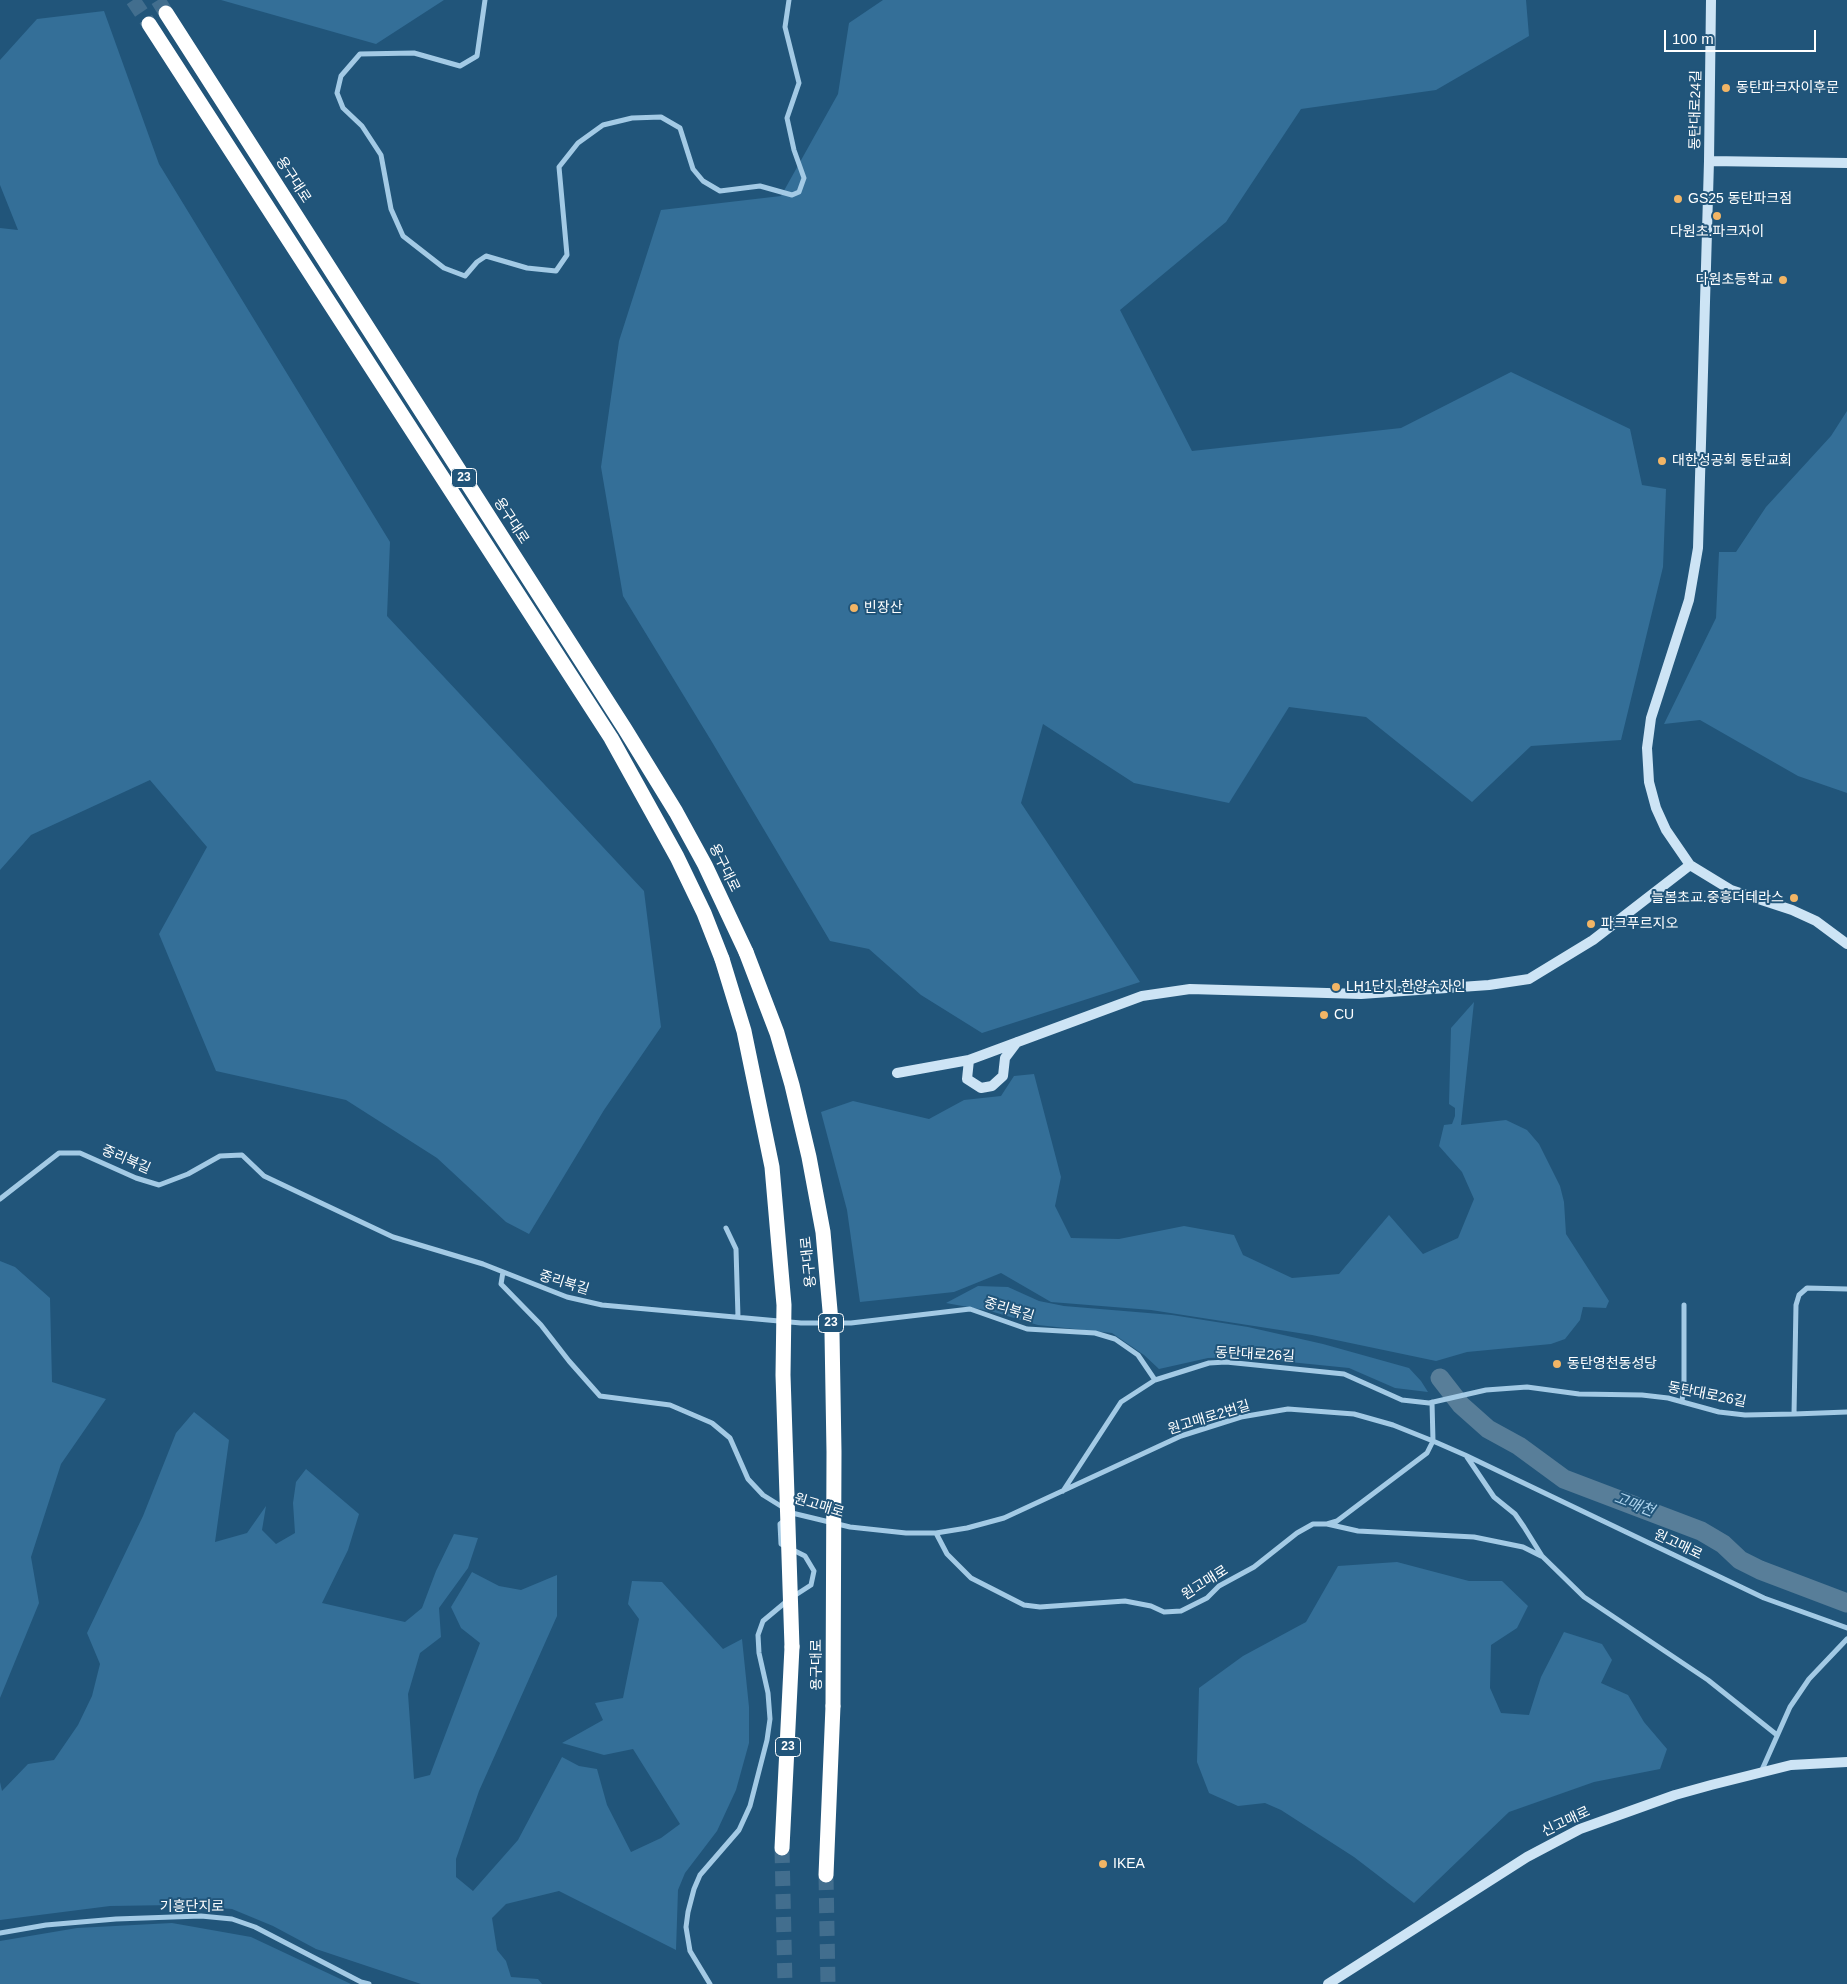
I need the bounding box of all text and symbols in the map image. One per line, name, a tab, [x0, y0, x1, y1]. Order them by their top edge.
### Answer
scale bar	[1667, 20, 1820, 52]
text: 100 m	[1672, 30, 1714, 47]
street label: 동탄대로24길	[1687, 70, 1705, 150]
place label: 동탄파크자이후문	[1736, 80, 1839, 96]
marker: 동탄파크자이후문	[1720, 82, 1732, 94]
street label: 용구대로	[272, 154, 314, 206]
place label: GS25 동탄파크점	[1688, 191, 1792, 207]
marker: GS25 동탄파크점	[1672, 193, 1684, 205]
marker: 다원초.파크자이	[1711, 210, 1723, 222]
place label: 다원초.파크자이	[1670, 224, 1764, 240]
place label: 다원초등학교	[1696, 272, 1773, 288]
marker: 다원초등학교	[1777, 274, 1789, 286]
place label: 대한성공회 동탄교회	[1672, 453, 1792, 469]
marker: 대한성공회 동탄교회	[1656, 455, 1668, 467]
road number: 23	[452, 468, 476, 488]
street label: 용구대로	[490, 495, 532, 547]
place label: 빈장산	[864, 600, 903, 616]
marker: 빈장산	[848, 602, 860, 614]
street label: 용구대로	[705, 841, 743, 895]
place label: 늘봄초교.중흥더테라스	[1651, 890, 1784, 906]
marker: 늘봄초교.중흥더테라스	[1788, 892, 1800, 904]
place label: 파크푸르지오	[1601, 916, 1678, 932]
marker: 파크푸르지오	[1585, 918, 1597, 930]
place label: LH1단지.한양수자인	[1346, 979, 1466, 995]
marker: LH1단지.한양수자인	[1330, 981, 1342, 993]
place label: CU	[1334, 1007, 1354, 1023]
marker: CU	[1318, 1009, 1330, 1021]
street label: 중리북길	[99, 1142, 153, 1178]
street label: 용구대로	[798, 1236, 820, 1288]
street label: 중리북길	[537, 1267, 591, 1299]
street label: 중리북길	[982, 1294, 1036, 1326]
road number: 23	[818, 1314, 844, 1332]
street label: 동탄대로26길	[1215, 1345, 1295, 1365]
place label: 동탄영천동성당	[1567, 1356, 1657, 1372]
marker: 동탄영천동성당	[1551, 1358, 1563, 1370]
street label: 동탄대로26길	[1666, 1379, 1748, 1411]
street label: 원고매로2번길	[1166, 1398, 1252, 1438]
water label: 고매천	[1611, 1489, 1657, 1521]
street label: 원고매로	[792, 1490, 846, 1522]
street label: 원고매로	[1651, 1527, 1705, 1563]
street label: 원고매로	[1179, 1562, 1231, 1604]
street label: 용구대로	[809, 1639, 825, 1691]
road number: 23	[776, 1738, 800, 1756]
street label: 신고매로	[1539, 1804, 1593, 1840]
place label: IKEA	[1113, 1856, 1145, 1872]
marker: IKEA	[1097, 1858, 1109, 1870]
street label: 기흥단지로	[160, 1899, 224, 1915]

